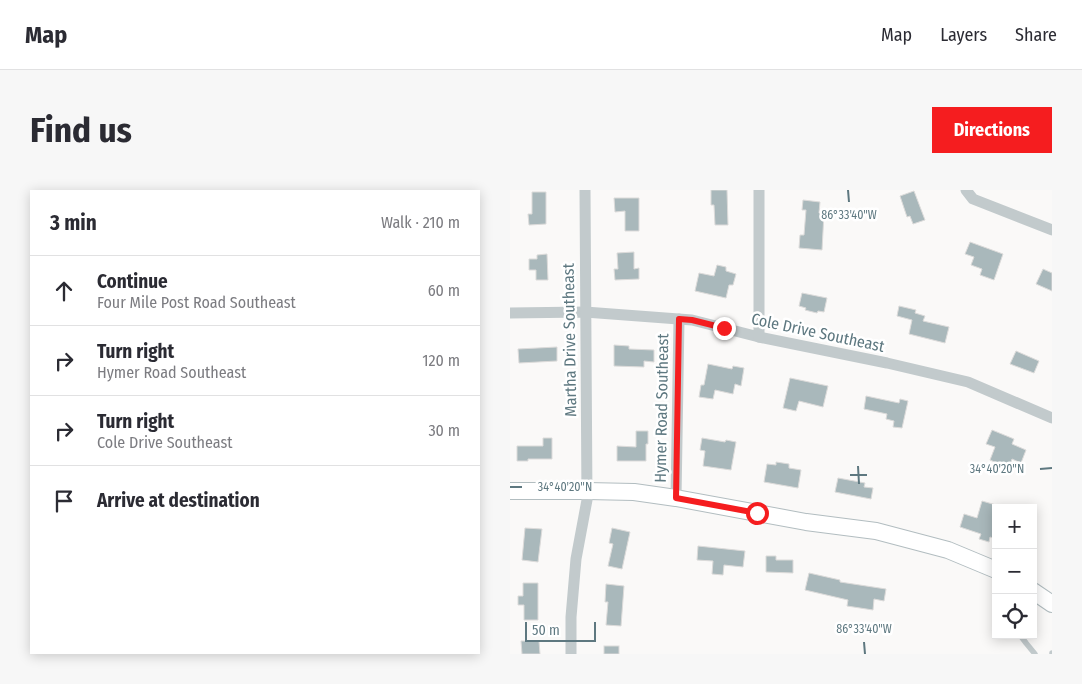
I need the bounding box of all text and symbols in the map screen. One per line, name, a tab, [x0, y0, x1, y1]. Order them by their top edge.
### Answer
text: Map	[25, 21, 67, 49]
text: Map	[881, 24, 912, 46]
text: Layers	[940, 24, 987, 46]
text: Share	[1015, 24, 1057, 46]
button: Directions	[932, 107, 1052, 153]
text: Find us	[30, 109, 132, 151]
text: 86°33'40"W	[821, 208, 877, 222]
text: 3 min	[50, 210, 97, 236]
text: Walk · 210 m	[381, 213, 460, 232]
street label: Martha Drive Southeast	[559, 262, 580, 417]
text: Continue	[97, 270, 168, 293]
icon: ahead	[50, 277, 78, 305]
text: 60 m	[428, 281, 460, 300]
text: Four Mile Post Road Southeast	[97, 293, 296, 312]
street label: Cole Drive Southeast	[750, 309, 887, 356]
route end	[713, 317, 736, 340]
street label: Hymer Road Southeast	[651, 332, 672, 483]
text: Turn right	[97, 340, 174, 363]
icon: right	[50, 347, 78, 375]
text: 120 m	[422, 351, 460, 370]
text: Hymer Road Southeast	[97, 363, 246, 382]
text: Turn right	[97, 410, 174, 433]
icon: right	[50, 417, 78, 445]
text: 30 m	[428, 421, 460, 440]
text: Cole Drive Southeast	[97, 433, 233, 452]
text: 34°40'20"N	[970, 462, 1024, 476]
text: 34°40'20"N	[538, 480, 592, 494]
icon: arrive	[50, 487, 78, 515]
text: Arrive at destination	[97, 489, 260, 512]
route start	[746, 502, 769, 525]
map controls	[992, 504, 1037, 639]
button: +	[992, 504, 1037, 549]
button: −	[992, 549, 1037, 594]
button: locate	[992, 594, 1037, 639]
scale bar	[525, 619, 596, 642]
text: 50 m	[532, 622, 560, 639]
text: 86°33'40"W	[836, 622, 892, 636]

